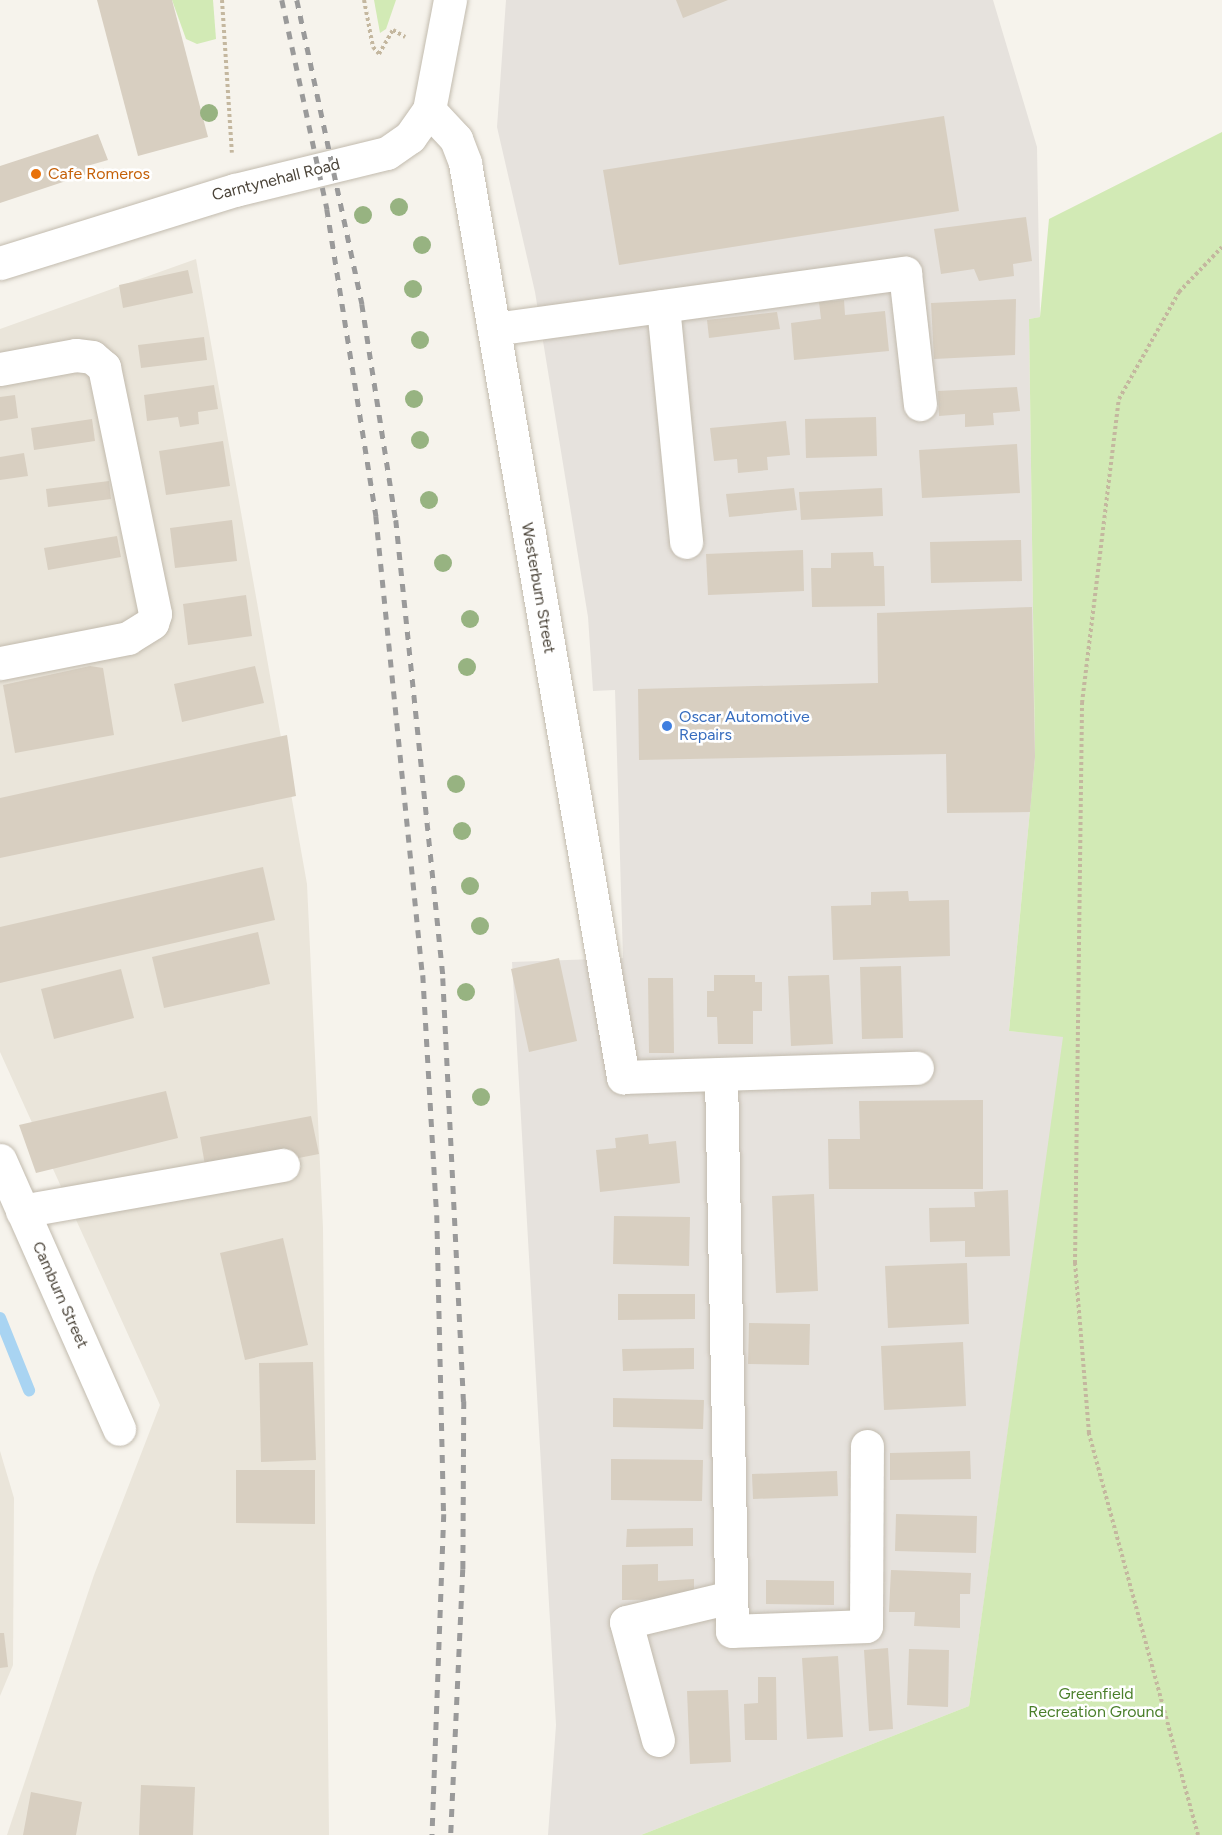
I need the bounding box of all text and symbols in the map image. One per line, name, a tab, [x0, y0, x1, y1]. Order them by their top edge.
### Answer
street label: Carntynehall Road	[210, 155, 342, 205]
place label: Cafe Romeros	[48, 164, 150, 184]
marker: Cafe Romeros	[29, 167, 43, 181]
street label: Westerburn Street	[517, 521, 559, 655]
place label: Oscar Automotive Repairs	[679, 707, 810, 745]
marker: Oscar Automotive Repairs	[660, 719, 674, 733]
street label: Camburn Street	[28, 1239, 92, 1351]
park label: Greenfield Recreation Ground	[1028, 1684, 1164, 1722]

